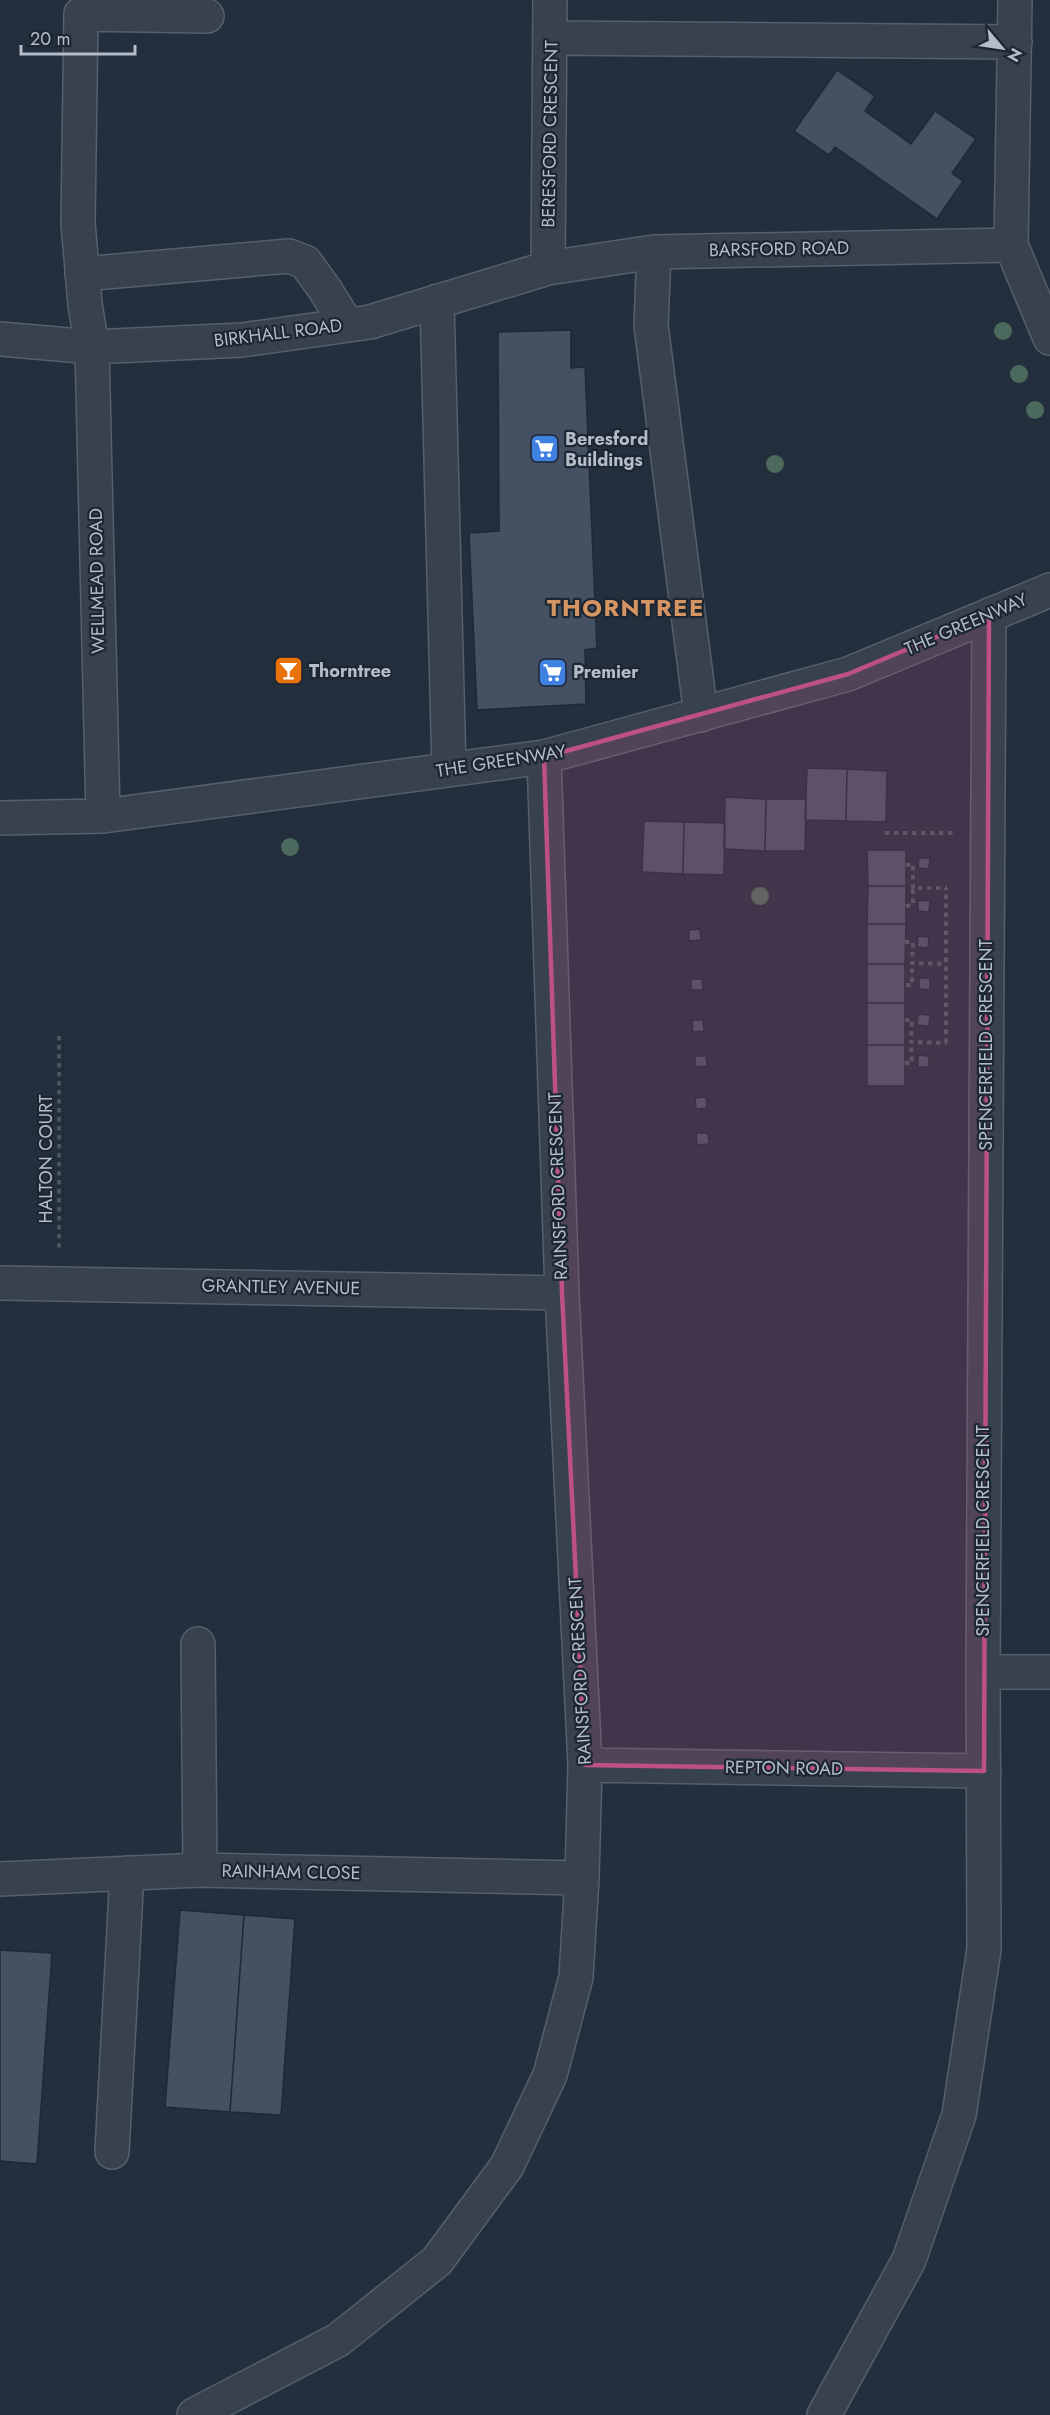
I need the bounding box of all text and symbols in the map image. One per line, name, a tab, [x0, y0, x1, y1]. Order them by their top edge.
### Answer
scale bar	[21, 18, 135, 56]
north arrow	[972, 18, 1032, 78]
text: 20 m	[30, 26, 70, 52]
street label: BERESFORD CRESCENT	[535, 39, 565, 228]
text: N	[1002, 44, 1028, 66]
street label: BARSFORD ROAD	[709, 235, 849, 263]
street label: BIRKHALL ROAD	[212, 312, 344, 354]
place label: Beresford Buildings	[565, 426, 648, 473]
supermarket icon: Beresford Buildings	[528, 433, 560, 465]
street label: WELLMEAD ROAD	[83, 508, 111, 654]
street label: THE GREENWAY	[901, 586, 1032, 662]
district label: THORNTREE	[547, 590, 705, 625]
bar icon: Thorntree	[272, 655, 304, 687]
supermarket icon: Premier	[536, 656, 568, 688]
place label: Thorntree	[309, 658, 391, 684]
place label: Premier	[573, 659, 639, 685]
street label: THE GREENWAY	[434, 738, 569, 784]
street label: SPENCERFIELD CRESCENT	[973, 939, 999, 1151]
street label: RAINSFORD CRESCENT	[542, 1091, 574, 1280]
street label: HALTON COURT	[33, 1094, 59, 1223]
street label: GRANTLEY AVENUE	[201, 1273, 361, 1301]
street label: SPENCERFIELD CRESCENT	[970, 1425, 996, 1637]
street label: RAINSFORD CRESCENT	[562, 1576, 598, 1765]
street label: REPTON ROAD	[725, 1754, 843, 1782]
street label: RAINHAM CLOSE	[221, 1858, 361, 1886]

